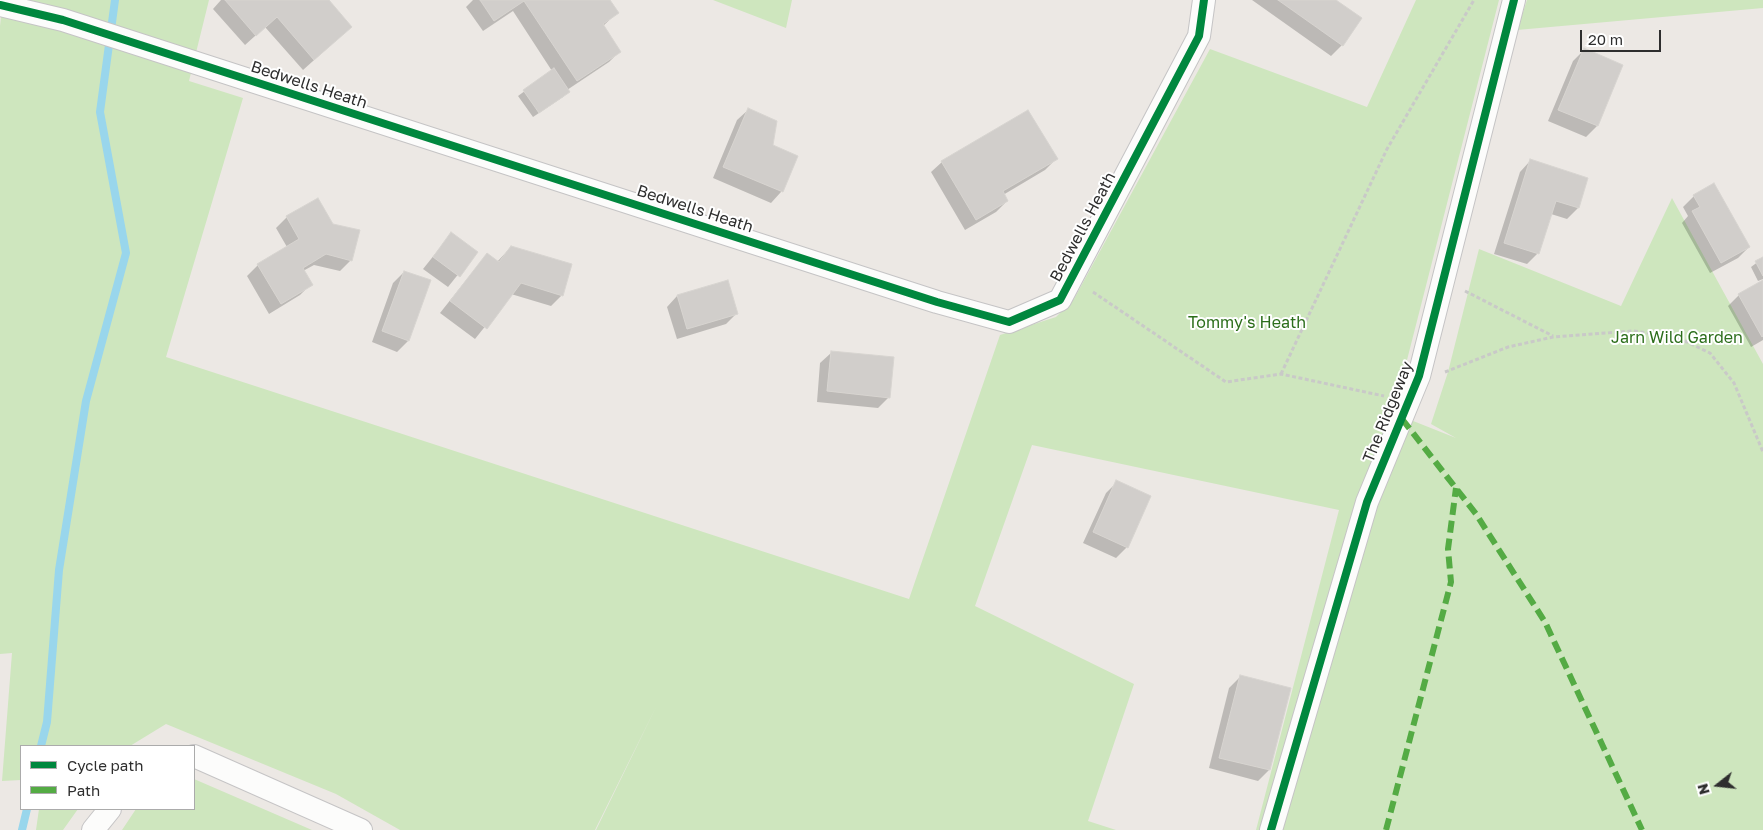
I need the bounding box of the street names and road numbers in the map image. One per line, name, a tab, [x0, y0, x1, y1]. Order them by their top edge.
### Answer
street label: Bedwells Heath	[248, 57, 370, 113]
street label: Bedwells Heath	[1046, 169, 1120, 285]
street label: Bedwells Heath	[634, 181, 756, 237]
street label: The Ridgeway	[1359, 359, 1417, 465]

